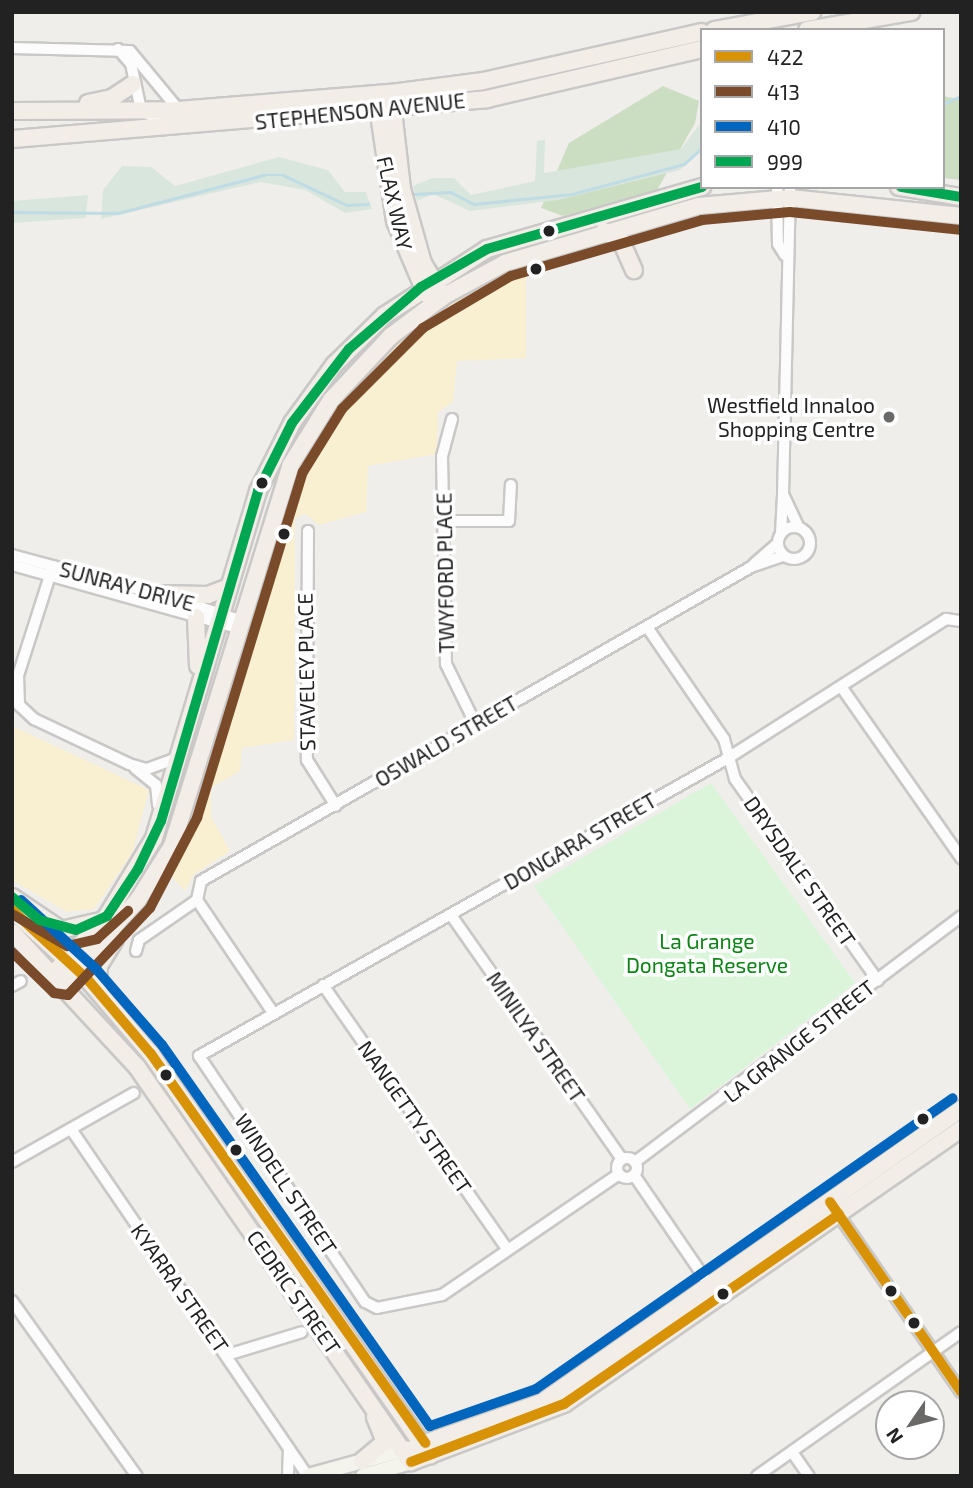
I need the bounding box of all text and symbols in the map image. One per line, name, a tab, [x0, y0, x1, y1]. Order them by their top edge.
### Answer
legend	[700, 28, 945, 189]
text: 422	[767, 44, 804, 69]
text: 413	[767, 79, 800, 104]
street label: STEPHENSON AVENUE	[254, 87, 466, 135]
text: 410	[767, 114, 801, 139]
text: 999	[767, 149, 803, 174]
street label: FLAX WAY	[372, 153, 418, 253]
unlabelled marker	[542, 224, 556, 238]
unlabelled marker	[529, 262, 543, 276]
place label: Westfield Innaloo Shopping Centre	[707, 392, 875, 442]
marker: Westfield Innaloo Shopping Centre	[881, 409, 897, 425]
unlabelled marker	[255, 476, 269, 490]
street label: TWYFORD PLACE	[431, 492, 459, 654]
unlabelled marker	[277, 527, 291, 541]
street label: SUNRAY DRIVE	[57, 556, 197, 616]
street label: STAVELEY PLACE	[292, 592, 320, 752]
street label: OSWALD STREET	[370, 690, 522, 792]
street label: DONGARA STREET	[499, 787, 661, 895]
street label: DRYSDALE STREET	[739, 791, 861, 951]
park label: La Grange Dongata Reserve	[626, 928, 788, 978]
street label: MINILYA STREET	[481, 967, 591, 1107]
street label: LA GRANGE STREET	[718, 974, 880, 1108]
street label: NANGETTY STREET	[353, 1036, 477, 1198]
unlabelled marker	[159, 1068, 173, 1082]
street label: WINDELL STREET	[229, 1109, 343, 1259]
unlabelled marker	[916, 1112, 930, 1126]
unlabelled marker	[229, 1143, 243, 1157]
street label: KYARRA STREET	[126, 1218, 234, 1358]
street label: CEDRIC STREET	[242, 1225, 346, 1359]
unlabelled marker	[884, 1284, 898, 1298]
unlabelled marker	[716, 1287, 730, 1301]
unlabelled marker	[907, 1316, 921, 1330]
north arrow	[875, 1390, 945, 1460]
text: N	[881, 1424, 907, 1448]

